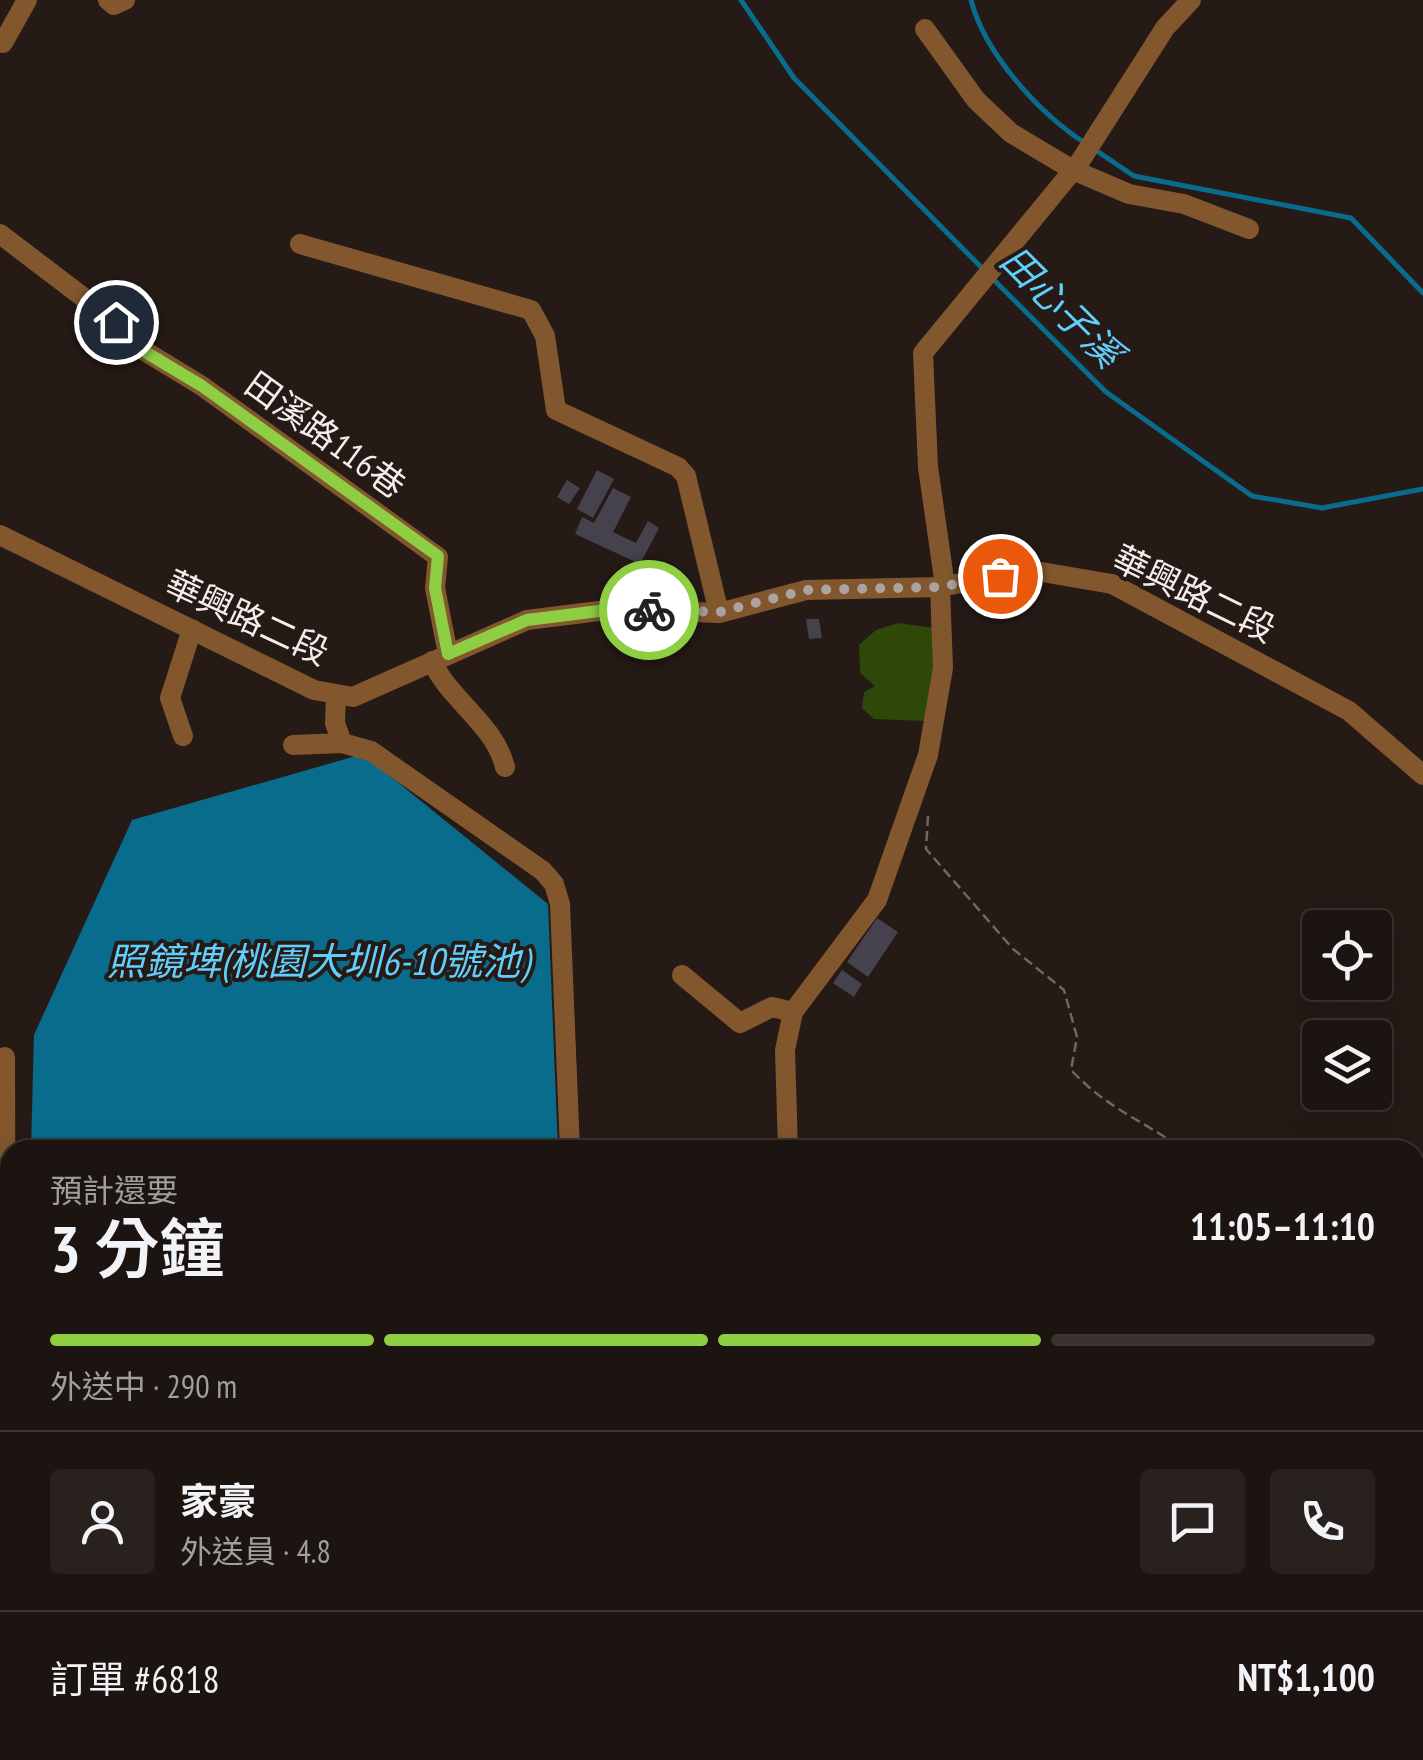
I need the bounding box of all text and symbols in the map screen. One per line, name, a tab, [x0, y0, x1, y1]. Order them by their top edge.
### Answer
water label: 田心子溪	[991, 235, 1137, 381]
pin	[74, 280, 159, 365]
icon: home	[89, 295, 144, 350]
street label: 田溪路116巷	[236, 361, 415, 508]
pin	[958, 534, 1043, 619]
street label: 華興路二段	[1106, 534, 1283, 652]
icon: bag	[973, 549, 1028, 604]
street label: 華興路二段	[158, 559, 336, 675]
courier	[599, 560, 699, 660]
icon: bike	[622, 583, 677, 638]
map controls	[1302, 910, 1392, 1110]
button: locate	[1302, 910, 1392, 1000]
water label: 照鏡埤(桃園大圳6-10號池)	[107, 936, 533, 985]
button: layers	[1302, 1020, 1392, 1110]
text: 預計還要	[50, 1169, 178, 1211]
text: 11:05–11:10	[1190, 1201, 1375, 1250]
text: 3 分鐘	[50, 1206, 224, 1290]
text: 外送中 · 290 m	[50, 1365, 237, 1407]
button: person	[50, 1469, 155, 1574]
button: chat	[1140, 1469, 1245, 1574]
button: phone	[1270, 1469, 1375, 1574]
text: 家豪	[180, 1476, 256, 1525]
text: 外送員 · 4.8	[180, 1530, 331, 1572]
text: NT$1,100	[1237, 1652, 1375, 1701]
text: 訂單 #6818	[50, 1654, 220, 1703]

